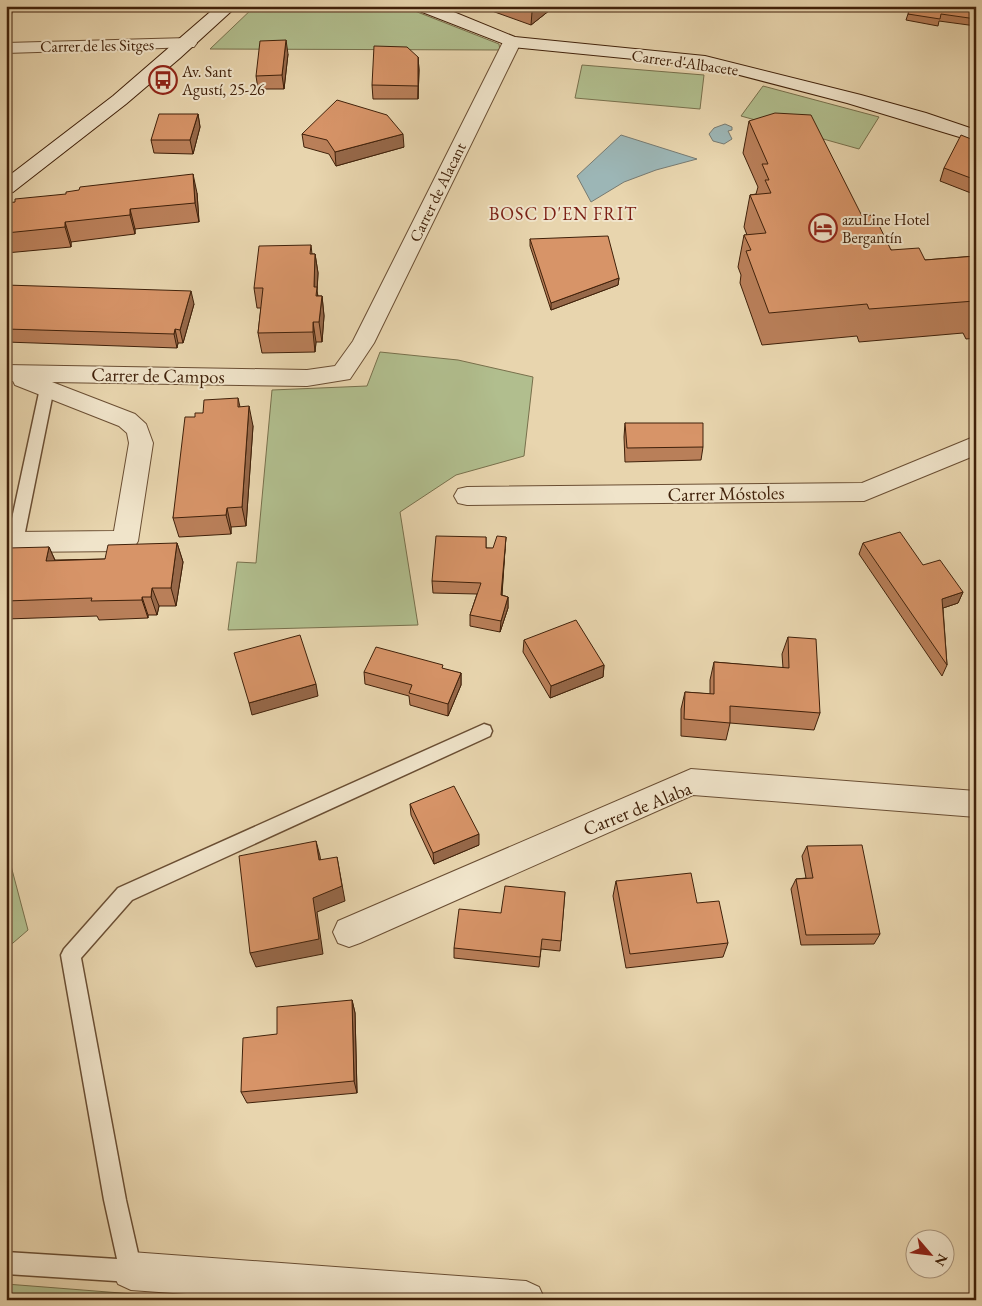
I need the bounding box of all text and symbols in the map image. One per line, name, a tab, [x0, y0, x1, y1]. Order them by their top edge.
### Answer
street label: Carrer de les Sitges	[40, 34, 154, 57]
street label: Carrer d'Albacete	[630, 45, 740, 80]
place label: Av. Sant Agustí, 25-26	[181, 61, 265, 100]
bus stop icon: Av. Sant Agustí, 25-26	[148, 65, 178, 95]
street label: Carrer de Alacant	[404, 139, 471, 245]
district label: BOSC D'EN FRIT	[489, 202, 637, 225]
place label: azuLine Hotel Bergantín	[842, 209, 930, 248]
hotel icon: azuLine Hotel Bergantín	[808, 213, 838, 243]
street label: Carrer de Campos	[91, 362, 225, 389]
street label: Carrer Móstoles	[667, 480, 785, 507]
street label: Carrer de Alaba	[579, 775, 695, 841]
north arrow	[904, 1228, 954, 1278]
text: N	[931, 1251, 952, 1270]

